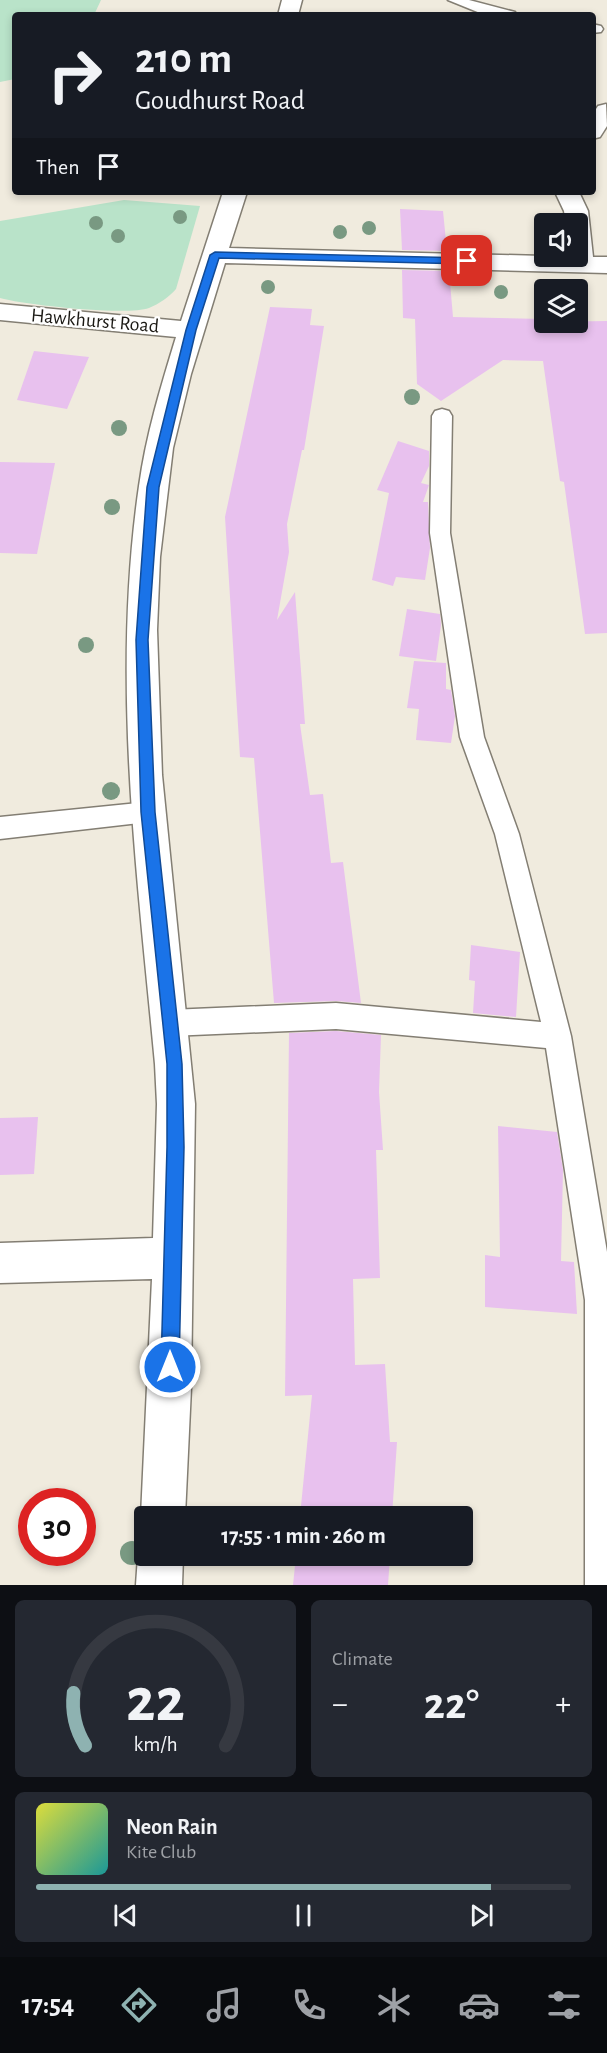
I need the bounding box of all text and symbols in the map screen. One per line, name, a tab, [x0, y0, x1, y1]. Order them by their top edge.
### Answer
icon: right	[36, 36, 114, 114]
text: 210 m	[135, 38, 232, 80]
text: Goudhurst Road	[135, 87, 305, 114]
icon: arrive	[92, 150, 125, 183]
text: Then	[36, 156, 80, 178]
map controls	[534, 213, 588, 333]
button: sound	[534, 213, 588, 267]
pin	[441, 235, 492, 286]
icon: arrive	[450, 244, 483, 277]
button: layers	[534, 279, 588, 333]
street label: Hawkhurst Road	[30, 305, 160, 337]
position arrow	[138, 1335, 202, 1399]
speed limit sign: 30	[18, 1488, 96, 1566]
text: 17:55 · 1 min · 260 m	[221, 1525, 386, 1547]
text: Climate	[332, 1649, 393, 1669]
text: 22	[126, 1670, 185, 1732]
text: 22°	[424, 1682, 479, 1727]
text: −	[332, 1688, 348, 1721]
text: +	[555, 1688, 571, 1721]
text: km/h	[133, 1734, 178, 1755]
text: Neon Rain	[126, 1816, 218, 1838]
text: Kite Club	[126, 1842, 196, 1862]
icon: previous	[109, 1899, 142, 1932]
icon: pause	[287, 1899, 320, 1932]
icon: next	[465, 1899, 498, 1932]
icon: directions	[118, 1984, 160, 2026]
icon: music	[203, 1984, 245, 2026]
icon: phone	[288, 1984, 330, 2026]
icon: climate	[373, 1984, 415, 2026]
icon: car	[458, 1984, 500, 2026]
icon: filters	[543, 1984, 585, 2026]
text: 17:54	[22, 1991, 74, 2018]

